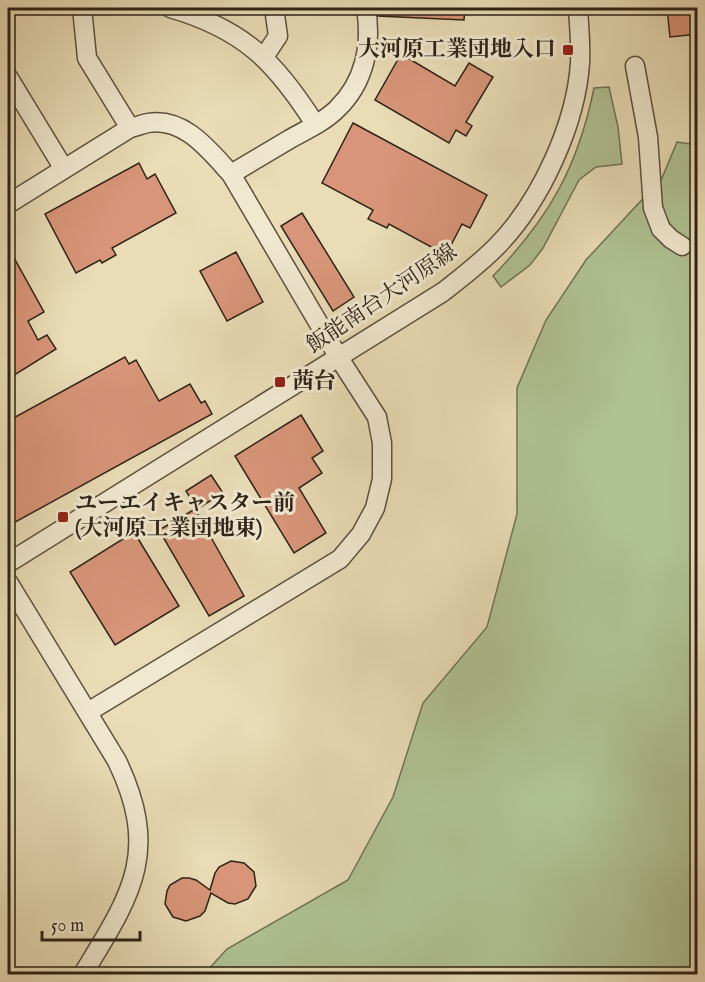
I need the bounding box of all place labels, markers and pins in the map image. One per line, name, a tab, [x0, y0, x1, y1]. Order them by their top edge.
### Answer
place label: 大河原工業団地入口	[358, 36, 556, 64]
marker: 大河原工業団地入口	[561, 43, 575, 57]
place label: 茜台	[292, 368, 336, 396]
marker: 茜台	[273, 375, 287, 389]
place label: ユーエイキャスター前 (大河原工業団地東)	[75, 490, 295, 543]
marker: ユーエイキャスター前 (大河原工業団地東)	[56, 510, 70, 524]

